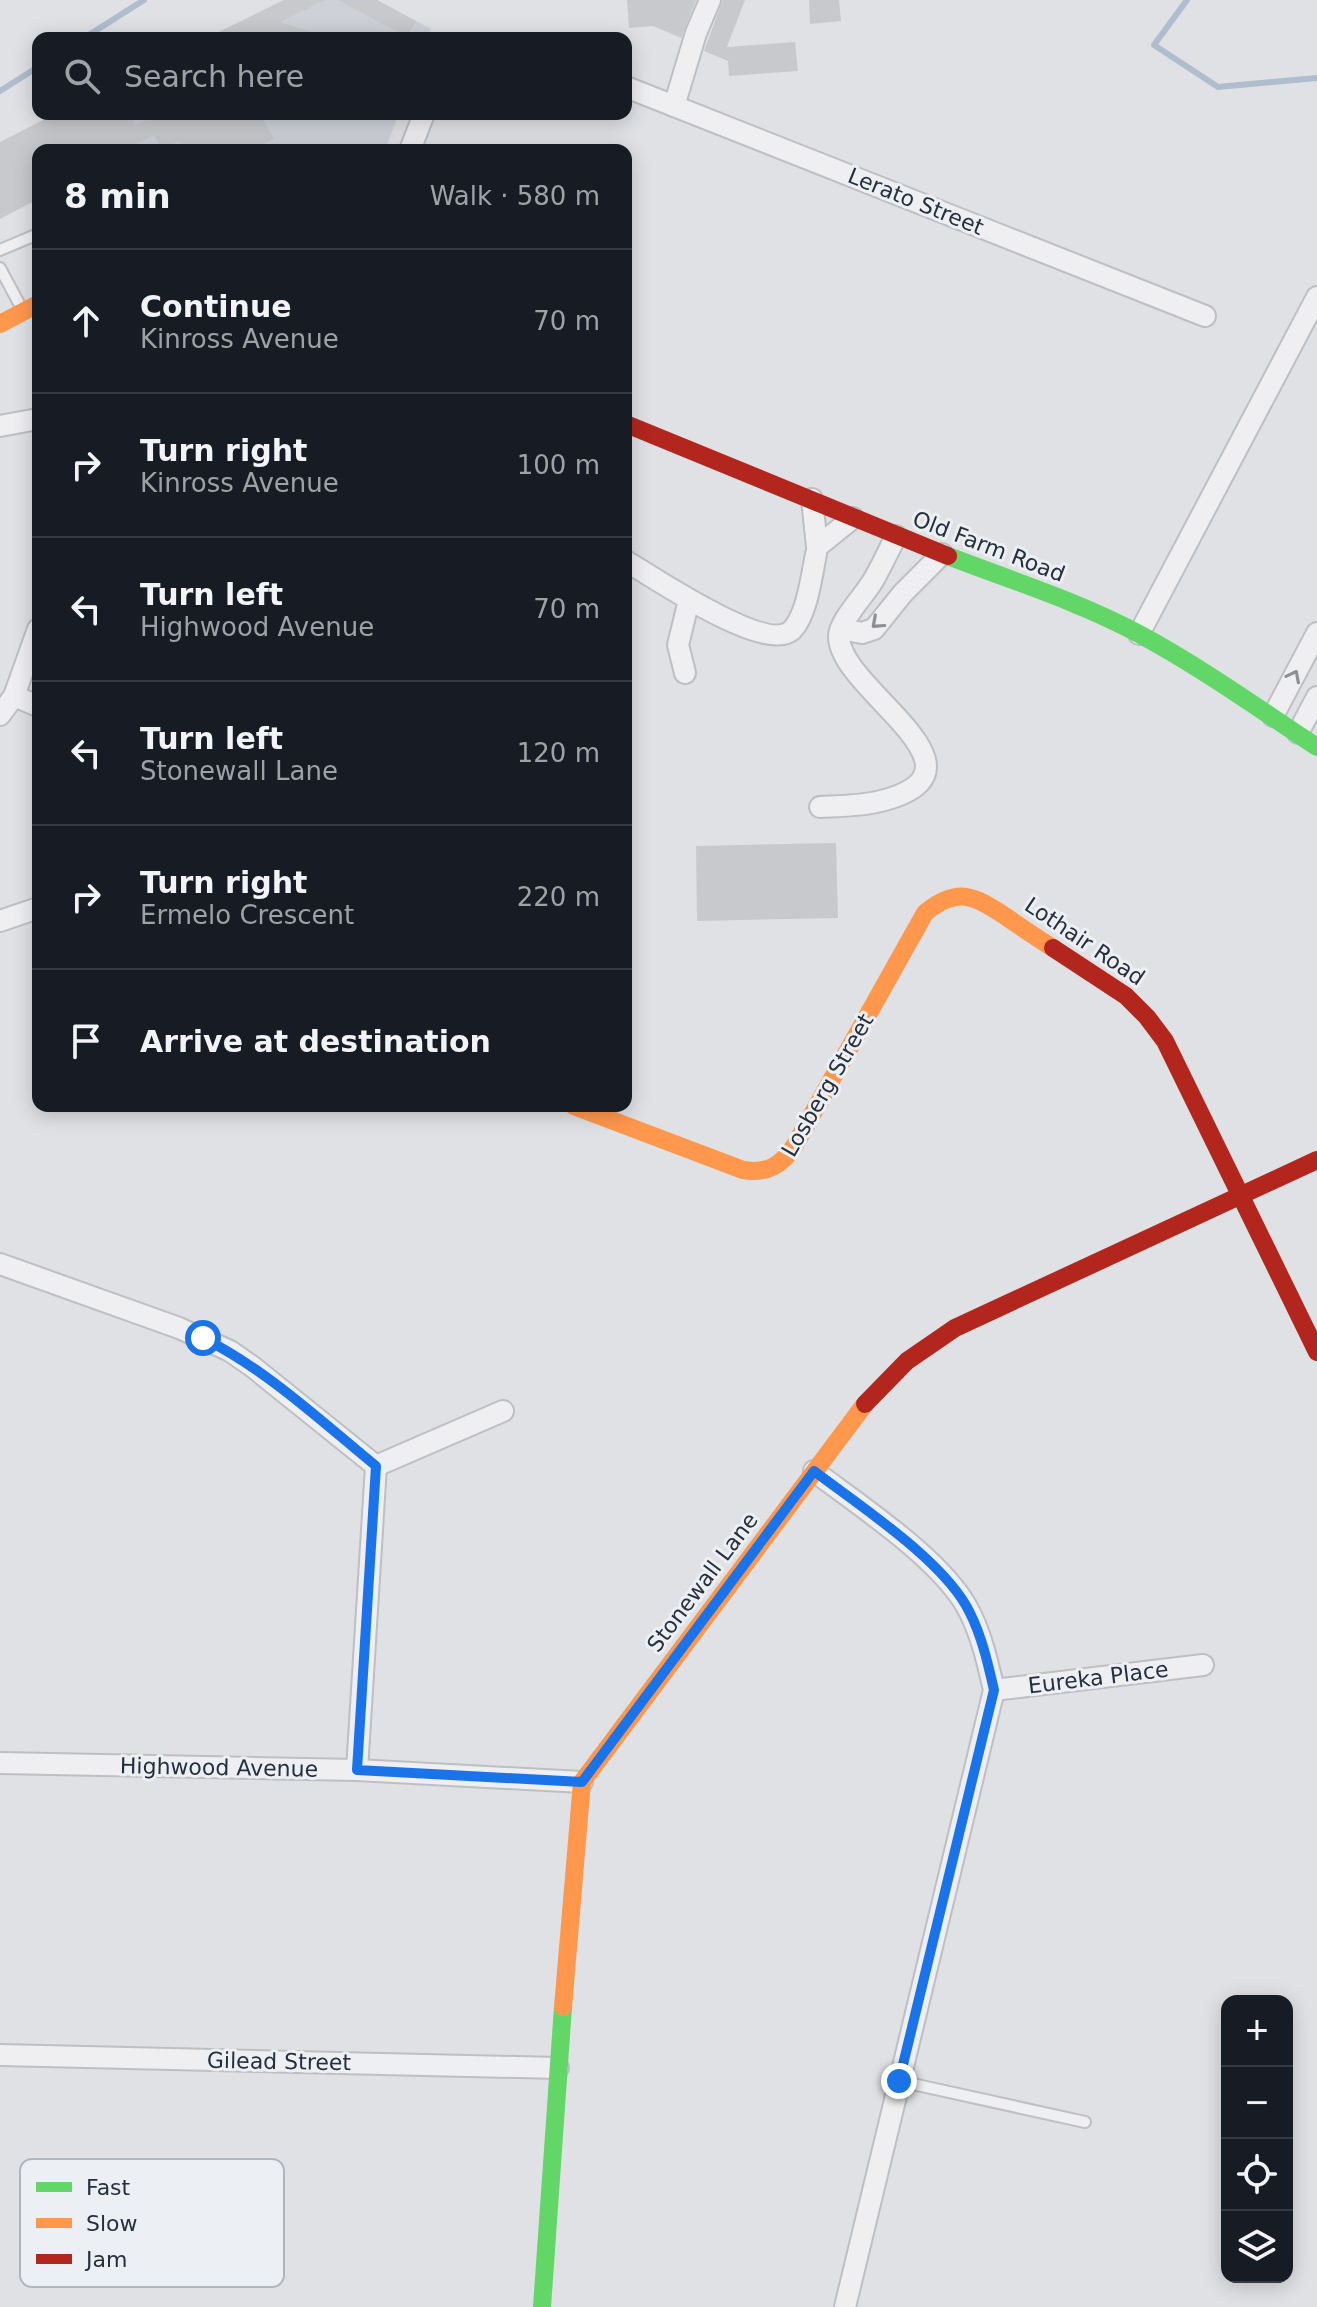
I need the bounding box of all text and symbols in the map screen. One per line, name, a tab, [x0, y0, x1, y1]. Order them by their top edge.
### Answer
search box	[32, 32, 632, 120]
icon: search	[60, 54, 104, 98]
text: Search here	[124, 59, 304, 94]
street label: Lerato Street	[844, 163, 988, 240]
text: 8 min	[64, 176, 171, 216]
text: Walk · 580 m	[430, 181, 600, 211]
text: Continue	[140, 289, 292, 324]
icon: ahead	[64, 299, 108, 343]
text: 70 m	[533, 306, 600, 336]
text: Kinross Avenue	[140, 324, 339, 354]
text: Turn right	[140, 433, 307, 468]
icon: right	[64, 443, 108, 487]
text: 100 m	[517, 450, 600, 480]
text: Kinross Avenue	[140, 468, 339, 498]
street label: Old Farm Road	[909, 506, 1068, 587]
text: Turn left	[140, 577, 283, 612]
icon: left	[64, 587, 108, 631]
text: 70 m	[533, 594, 600, 624]
text: Highwood Avenue	[140, 612, 374, 642]
one-way arrow	[872, 614, 886, 628]
one-way arrow	[1284, 670, 1299, 685]
text: Turn left	[140, 721, 283, 756]
icon: left	[64, 731, 108, 775]
text: 120 m	[517, 738, 600, 768]
text: Stonewall Lane	[140, 756, 338, 786]
text: Turn right	[140, 865, 307, 900]
icon: right	[64, 875, 108, 919]
text: 220 m	[517, 882, 600, 912]
street label: Lothair Road	[1020, 892, 1149, 991]
text: Ermelo Crescent	[140, 900, 354, 930]
street label: Losberg Street	[776, 1009, 879, 1161]
icon: arrive	[64, 1019, 108, 1063]
text: Arrive at destination	[140, 1024, 491, 1059]
route start	[185, 1320, 221, 1356]
street label: Stonewall Lane	[642, 1508, 763, 1657]
street label: Eureka Place	[1026, 1656, 1170, 1699]
street label: Highwood Avenue	[120, 1753, 318, 1782]
map controls	[1221, 1995, 1293, 2283]
button: +	[1221, 1995, 1293, 2067]
street label: Gilead Street	[207, 2048, 352, 2075]
route end	[881, 2063, 917, 2099]
button: −	[1221, 2067, 1293, 2139]
button: locate	[1221, 2139, 1293, 2211]
legend	[20, 2159, 284, 2287]
text: Fast	[86, 2175, 131, 2200]
text: Slow	[86, 2211, 138, 2236]
button: layers	[1221, 2211, 1293, 2283]
text: Jam	[84, 2247, 127, 2272]

